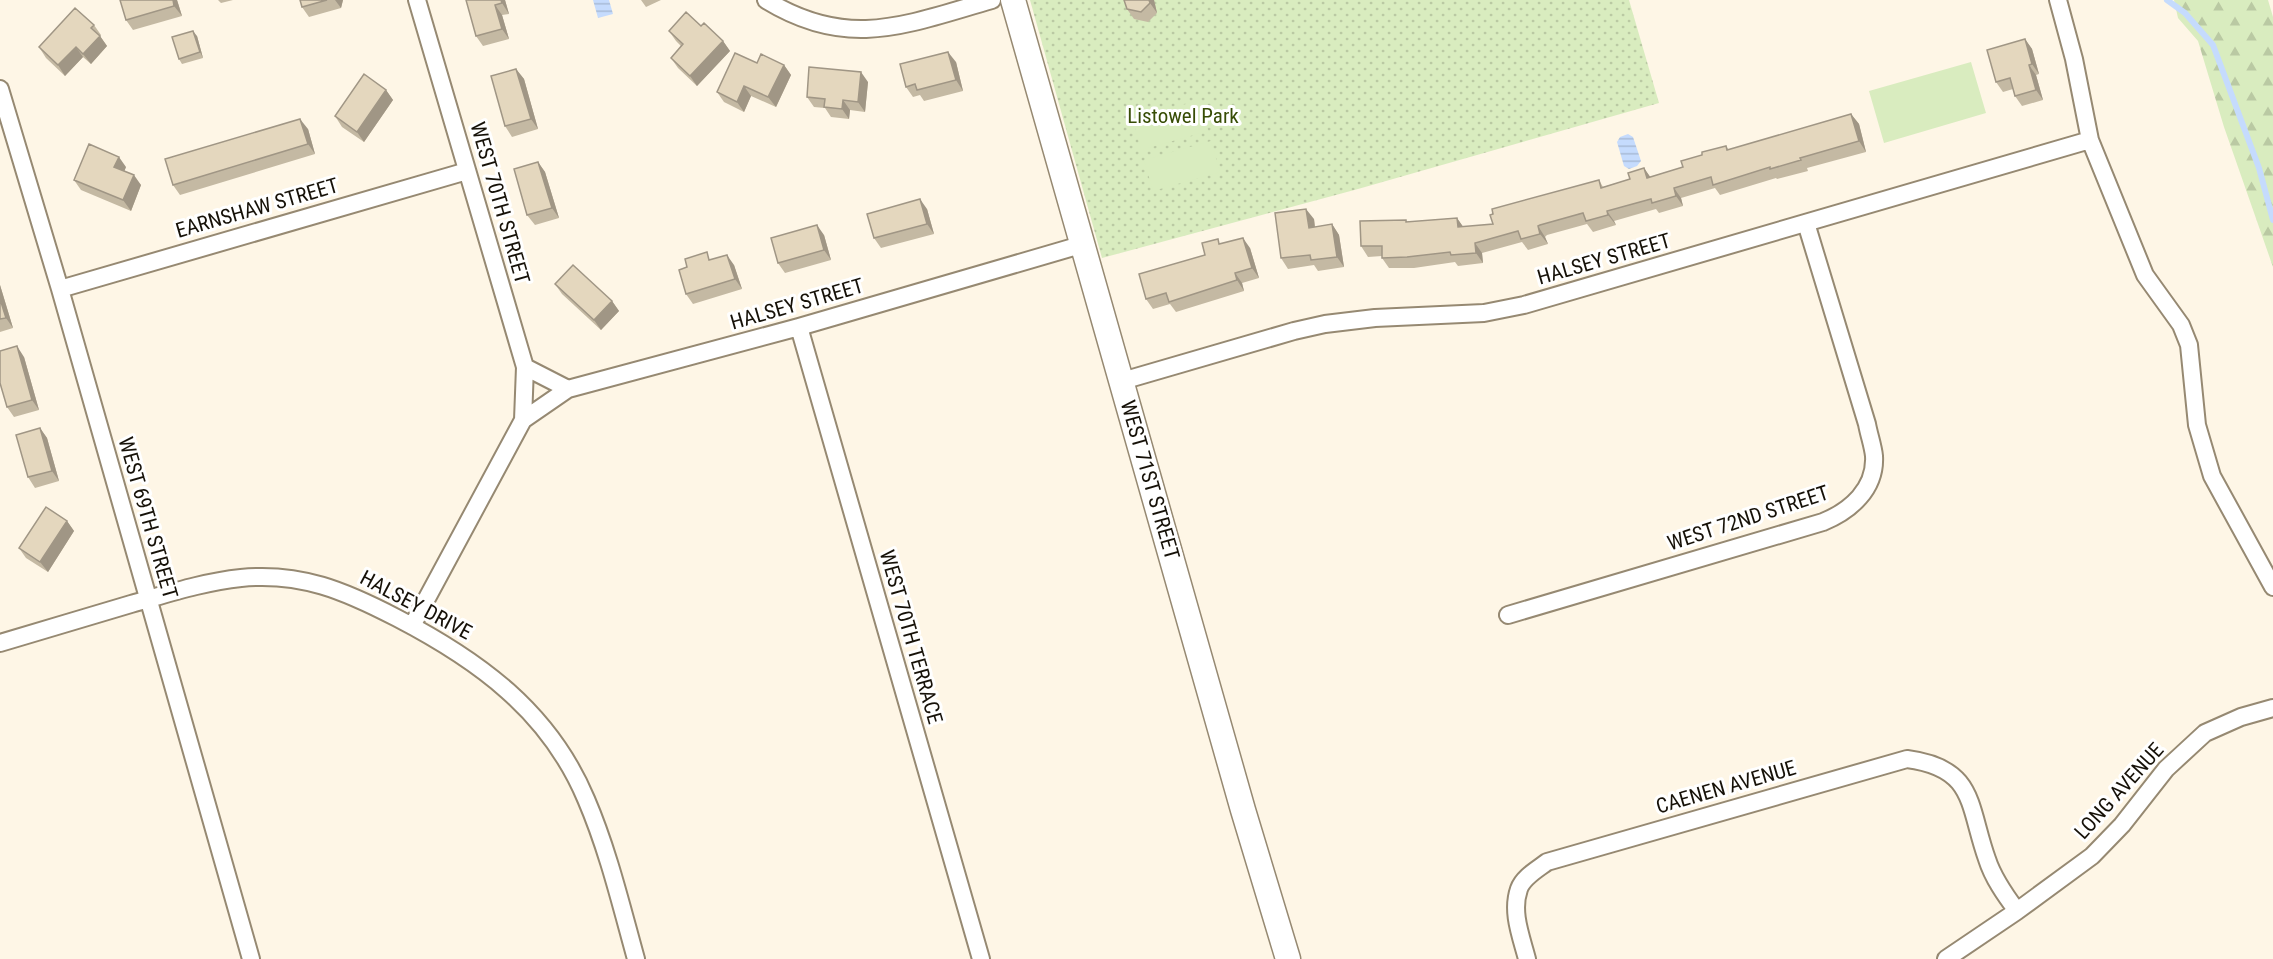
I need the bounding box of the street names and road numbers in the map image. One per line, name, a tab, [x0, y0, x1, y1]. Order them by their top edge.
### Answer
street label: WEST 70TH STREET	[465, 119, 535, 287]
street label: EARNSHAW STREET	[173, 173, 341, 243]
street label: HALSEY STREET	[1535, 229, 1673, 289]
street label: HALSEY STREET	[728, 274, 866, 334]
street label: WEST 71ST STREET	[1116, 398, 1184, 562]
street label: WEST 69TH STREET	[113, 434, 183, 602]
street label: WEST 72ND STREET	[1664, 481, 1832, 555]
street label: WEST 70TH TERRACE	[875, 547, 947, 727]
street label: HALSEY DRIVE	[356, 566, 476, 644]
street label: LONG AVENUE	[2070, 738, 2168, 844]
street label: CAENEN AVENUE	[1653, 756, 1799, 818]

